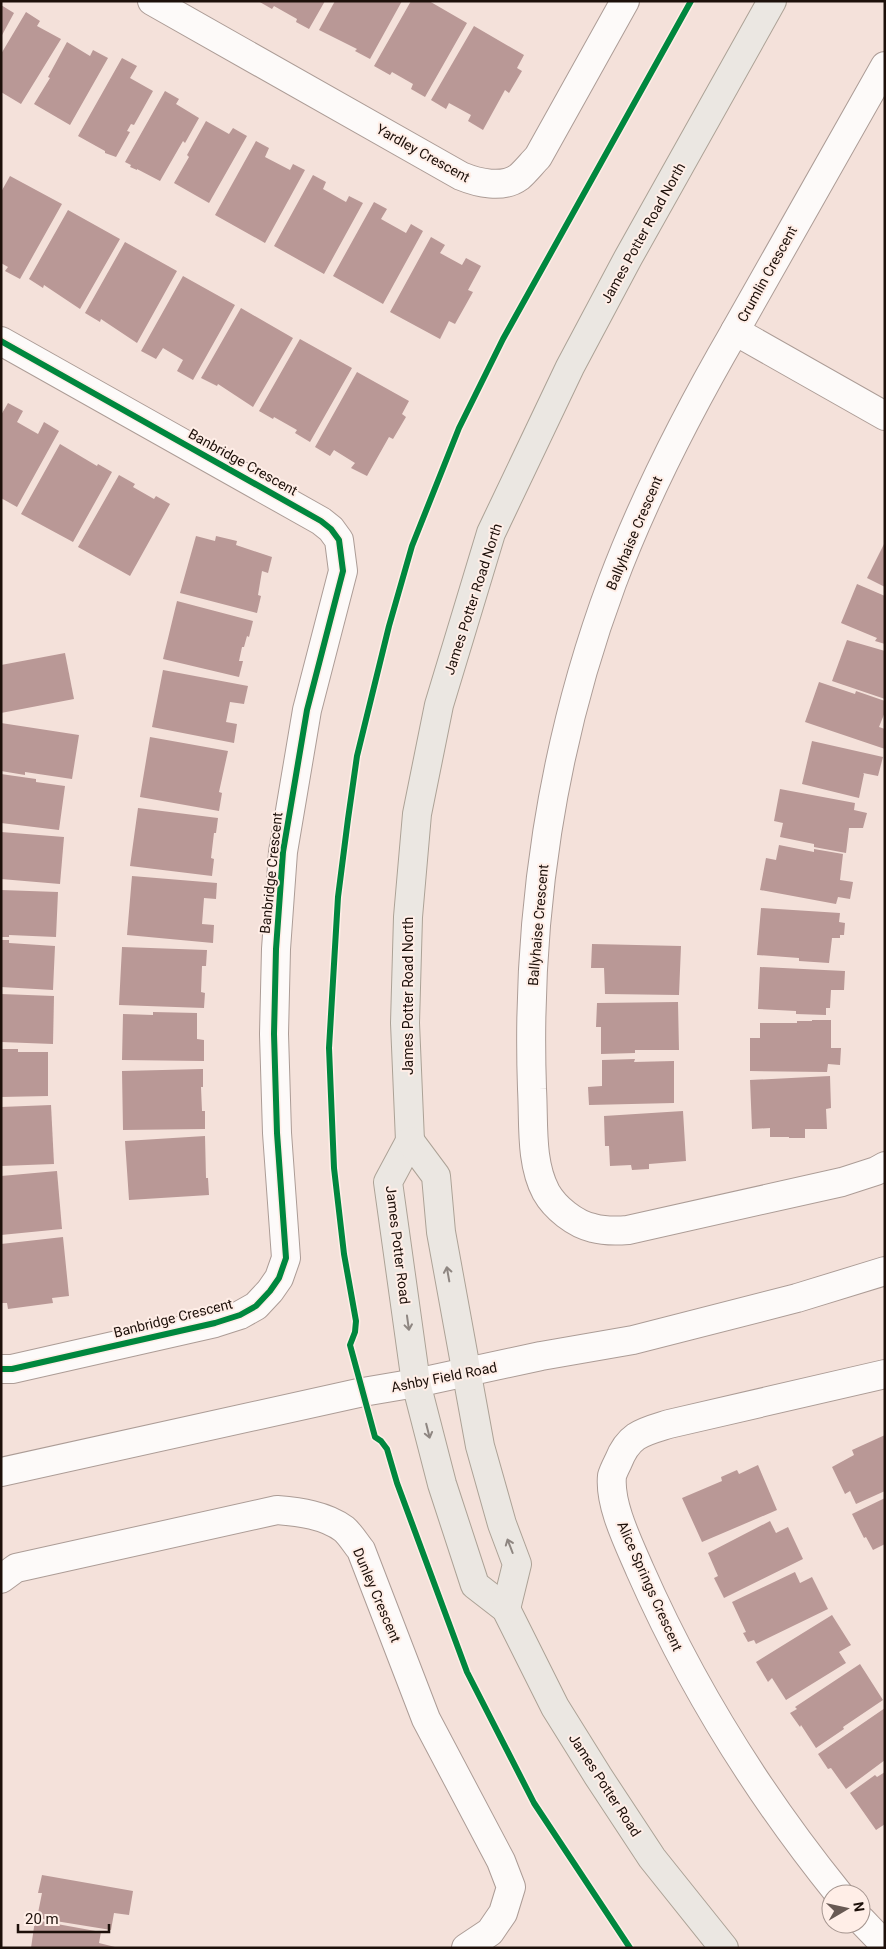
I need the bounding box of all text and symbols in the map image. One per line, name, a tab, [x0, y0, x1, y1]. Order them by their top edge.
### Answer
street label: Yardley Crescent	[374, 121, 473, 185]
street label: James Potter Road North	[598, 160, 688, 306]
street label: Crumlin Crescent	[734, 223, 800, 325]
street label: Banbridge Crescent	[186, 425, 301, 499]
street label: Ballyhaise Crescent	[603, 473, 665, 592]
street label: James Potter Road North	[441, 521, 505, 677]
street label: Banbridge Crescent	[257, 811, 285, 935]
street label: Ballyhaise Crescent	[525, 863, 551, 986]
street label: James Potter Road North	[400, 917, 416, 1075]
street label: James Potter Road	[383, 1185, 413, 1305]
one-way arrow	[442, 1266, 452, 1282]
street label: Banbridge Crescent	[112, 1295, 235, 1341]
one-way arrow	[403, 1314, 413, 1330]
street label: Ashby Field Road	[390, 1359, 498, 1395]
one-way arrow	[424, 1422, 433, 1438]
street label: Alice Springs Crescent	[614, 1519, 686, 1654]
one-way arrow	[505, 1539, 514, 1554]
street label: Dunley Crescent	[350, 1545, 404, 1645]
street label: James Potter Road	[566, 1731, 644, 1839]
north arrow	[821, 1884, 871, 1934]
text: N	[850, 1901, 868, 1913]
scale bar	[18, 1902, 109, 1934]
text: 20 m	[25, 1910, 59, 1928]

